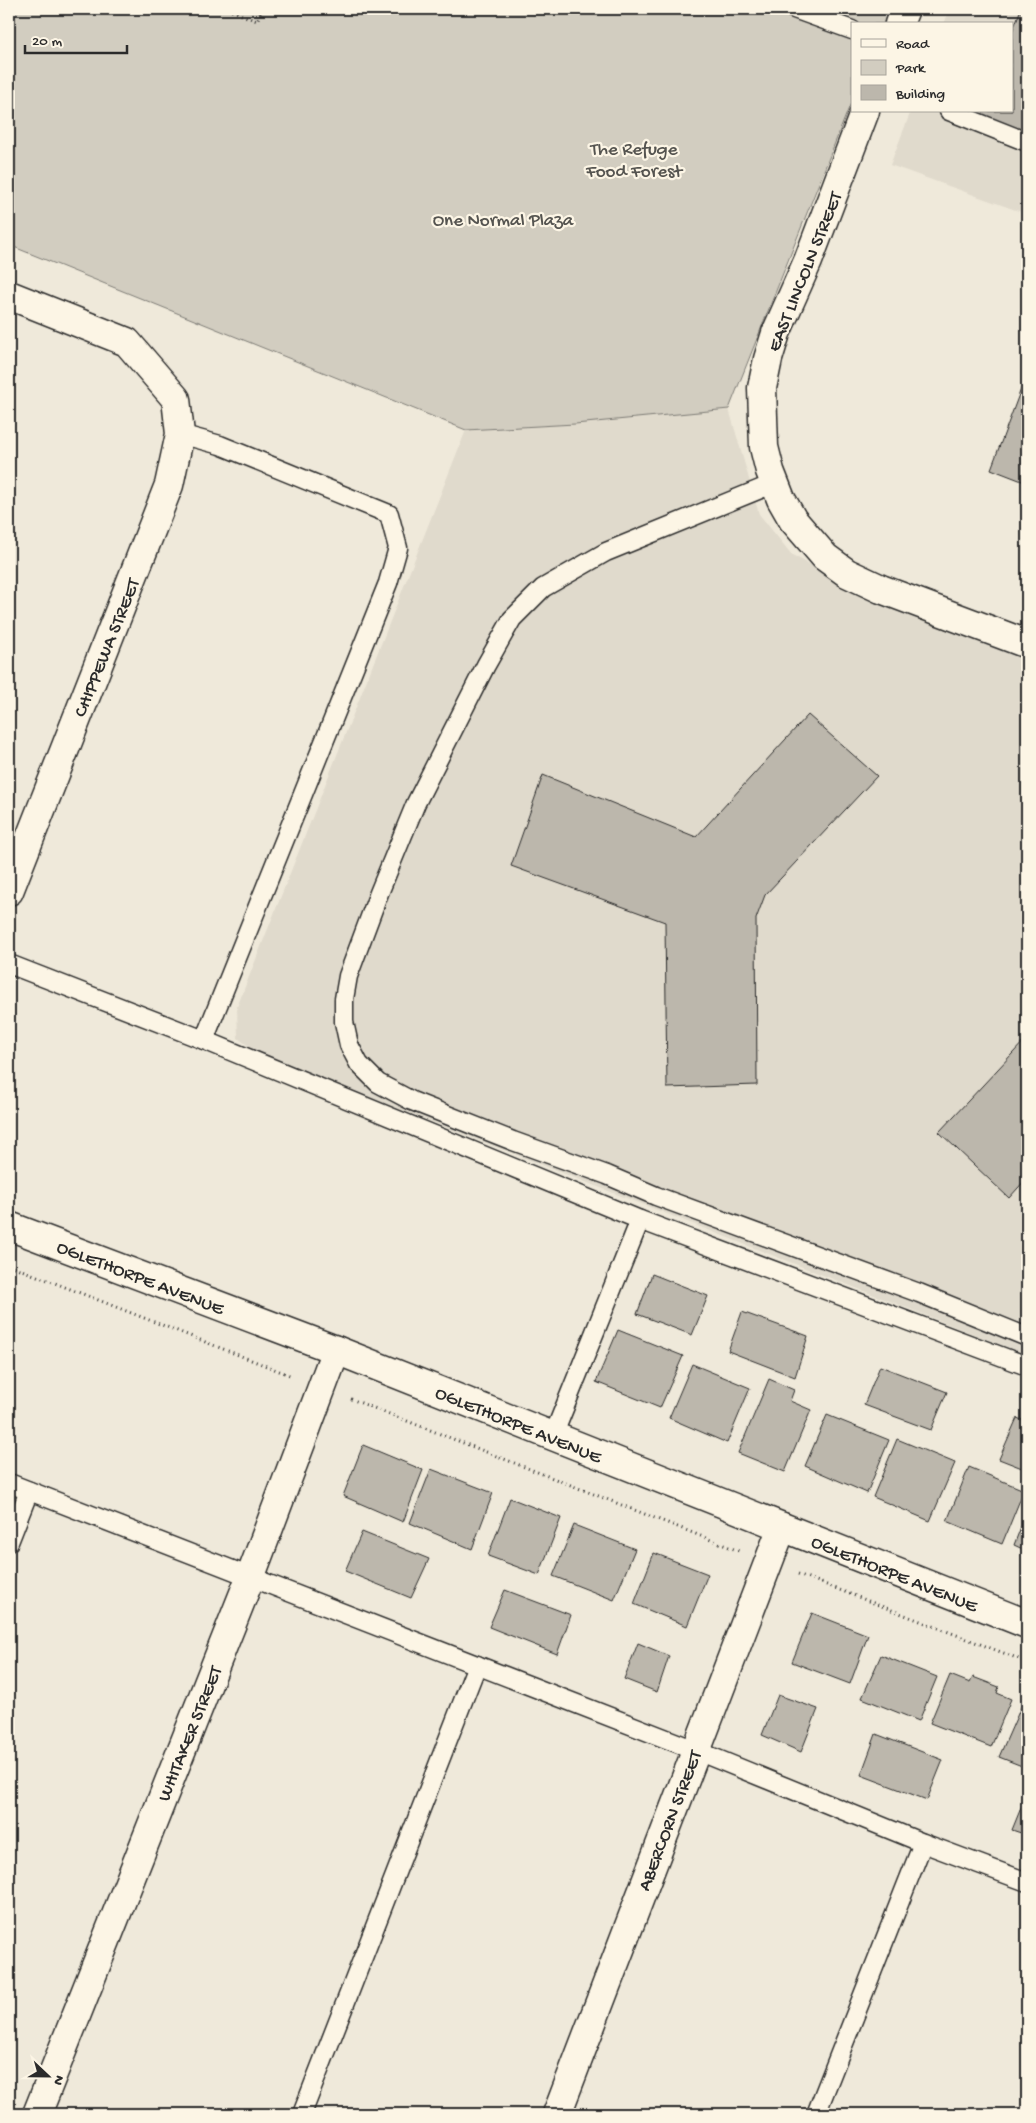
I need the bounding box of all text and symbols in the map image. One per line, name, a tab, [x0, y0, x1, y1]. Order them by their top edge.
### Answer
scale bar	[25, 22, 128, 54]
legend	[851, 22, 1014, 112]
text: 20 m	[32, 33, 62, 51]
text: Road	[896, 36, 930, 54]
text: Park	[895, 60, 926, 78]
text: Building	[895, 86, 945, 104]
park label: The Refuge Food Forest	[585, 139, 684, 184]
street label: EAST LINCOLN STREET	[764, 188, 849, 356]
park label: One Normal Plaza	[433, 210, 575, 233]
street label: CHIPPEWA STREET	[70, 575, 147, 721]
street label: OGLETHORPE AVENUE	[53, 1237, 228, 1322]
street label: OGLETHORPE AVENUE	[431, 1382, 605, 1471]
street label: OGLETHORPE AVENUE	[807, 1531, 981, 1620]
street label: WHITAKER STREET	[154, 1663, 229, 1805]
street label: ABERCORN STREET	[634, 1747, 709, 1895]
north arrow	[22, 2050, 72, 2100]
text: N	[48, 2073, 67, 2087]

